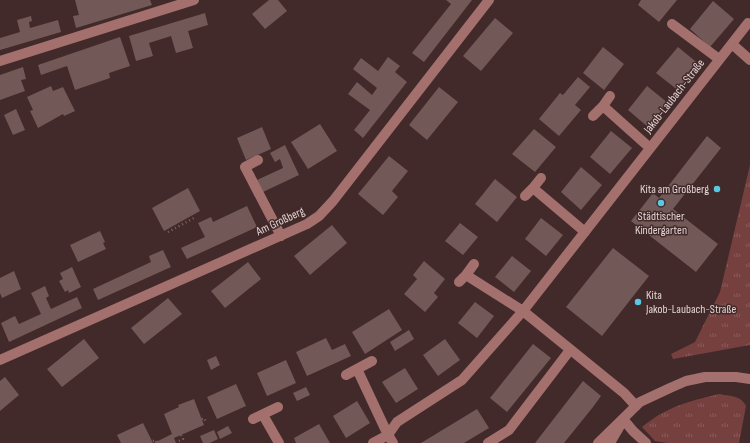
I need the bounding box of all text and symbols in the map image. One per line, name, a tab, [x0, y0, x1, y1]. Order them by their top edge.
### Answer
street label: Jakob-Laubach-Straße	[640, 56, 708, 137]
place label: Kita am Großberg	[640, 182, 709, 197]
marker: Kita am Großberg	[712, 184, 722, 194]
marker: Städtischer Kindergarten	[656, 198, 666, 208]
street label: Am Großberg	[253, 204, 307, 240]
place label: Städtischer Kindergarten	[635, 209, 687, 238]
place label: Kita Jakob-Laubach-Straße	[645, 288, 736, 317]
marker: Kita Jakob-Laubach-Straße	[633, 297, 643, 307]

